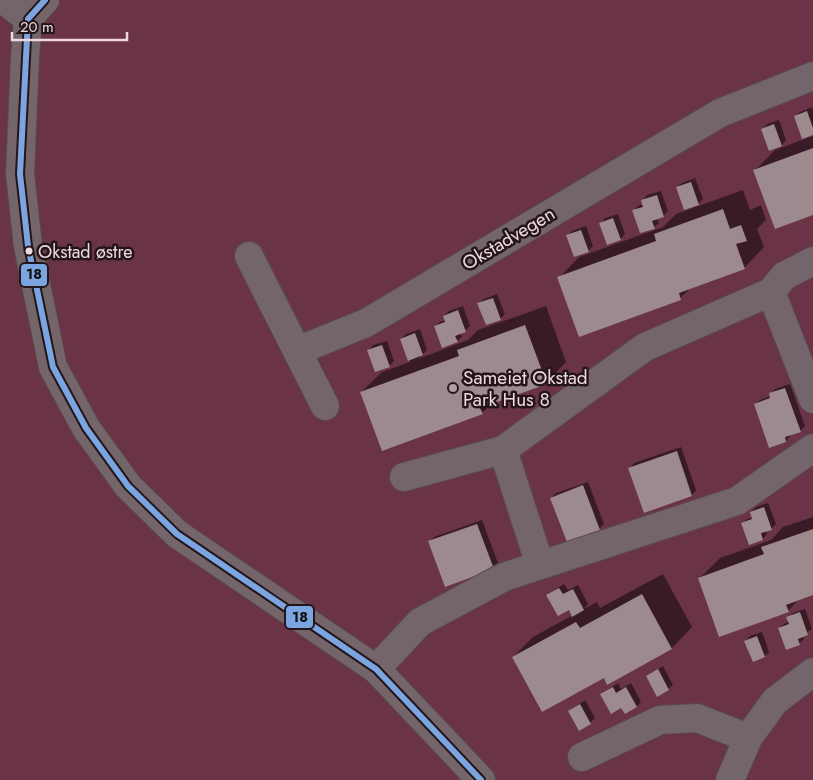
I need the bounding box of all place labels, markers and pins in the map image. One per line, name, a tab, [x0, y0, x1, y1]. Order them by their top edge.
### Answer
place label: Okstad østre	[38, 239, 133, 265]
marker: Okstad østre	[24, 246, 34, 256]
place label: Sameiet Okstad Park Hus 8	[463, 364, 588, 413]
marker: Sameiet Okstad Park Hus 8	[447, 382, 459, 394]

